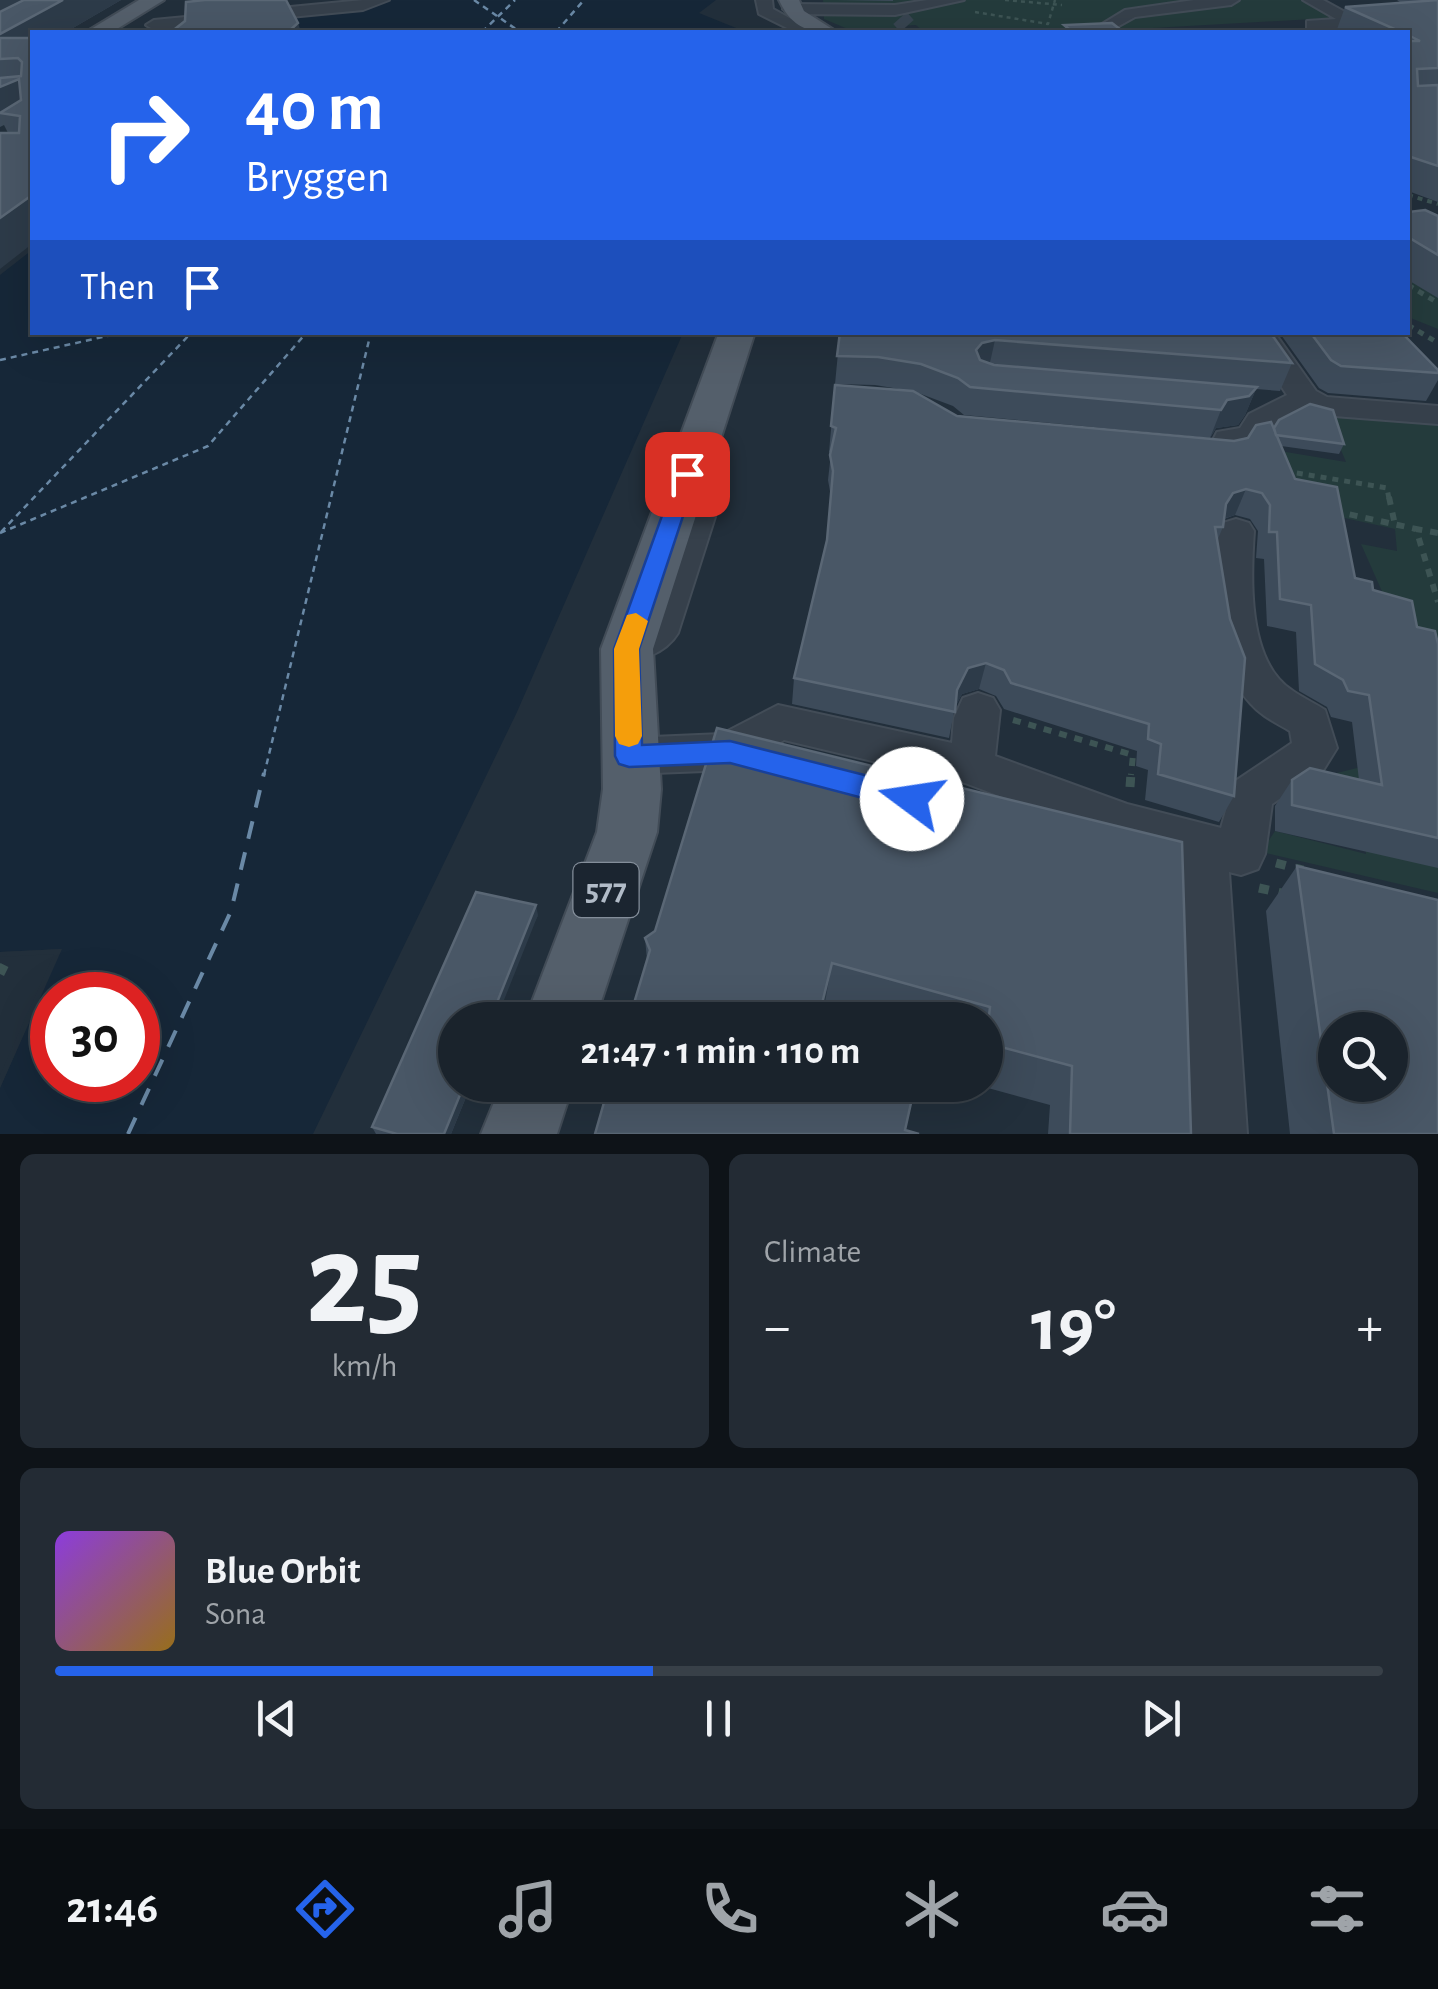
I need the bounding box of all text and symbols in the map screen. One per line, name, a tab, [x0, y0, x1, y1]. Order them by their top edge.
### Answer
icon: right	[80, 70, 210, 200]
text: 40 m	[245, 73, 384, 143]
text: Bryggen	[245, 155, 390, 200]
icon: arrive	[175, 260, 230, 315]
text: Then	[80, 269, 155, 307]
pin	[645, 432, 730, 517]
icon: arrive	[660, 447, 715, 502]
position arrow	[860, 747, 964, 851]
road number: 577	[574, 863, 638, 917]
speed limit sign: 30	[30, 972, 160, 1102]
map controls	[1318, 1012, 1408, 1102]
button: search	[1318, 1012, 1408, 1102]
text: 21:47 · 1 min · 110 m	[581, 1033, 860, 1071]
text: 25	[306, 1217, 423, 1347]
text: Climate	[764, 1236, 861, 1268]
text: 19°	[1031, 1289, 1116, 1364]
text: −	[764, 1300, 790, 1355]
text: +	[1357, 1300, 1383, 1355]
text: km/h	[331, 1350, 398, 1382]
text: Blue Orbit	[205, 1553, 360, 1591]
text: Sona	[205, 1598, 266, 1630]
icon: previous	[249, 1691, 304, 1746]
icon: pause	[691, 1691, 746, 1746]
icon: next	[1134, 1691, 1189, 1746]
icon: directions	[290, 1874, 360, 1944]
icon: music	[493, 1874, 563, 1944]
icon: phone	[695, 1874, 765, 1944]
icon: climate	[897, 1874, 967, 1944]
icon: car	[1100, 1874, 1170, 1944]
icon: filters	[1302, 1874, 1372, 1944]
text: 21:46	[66, 1886, 158, 1931]

